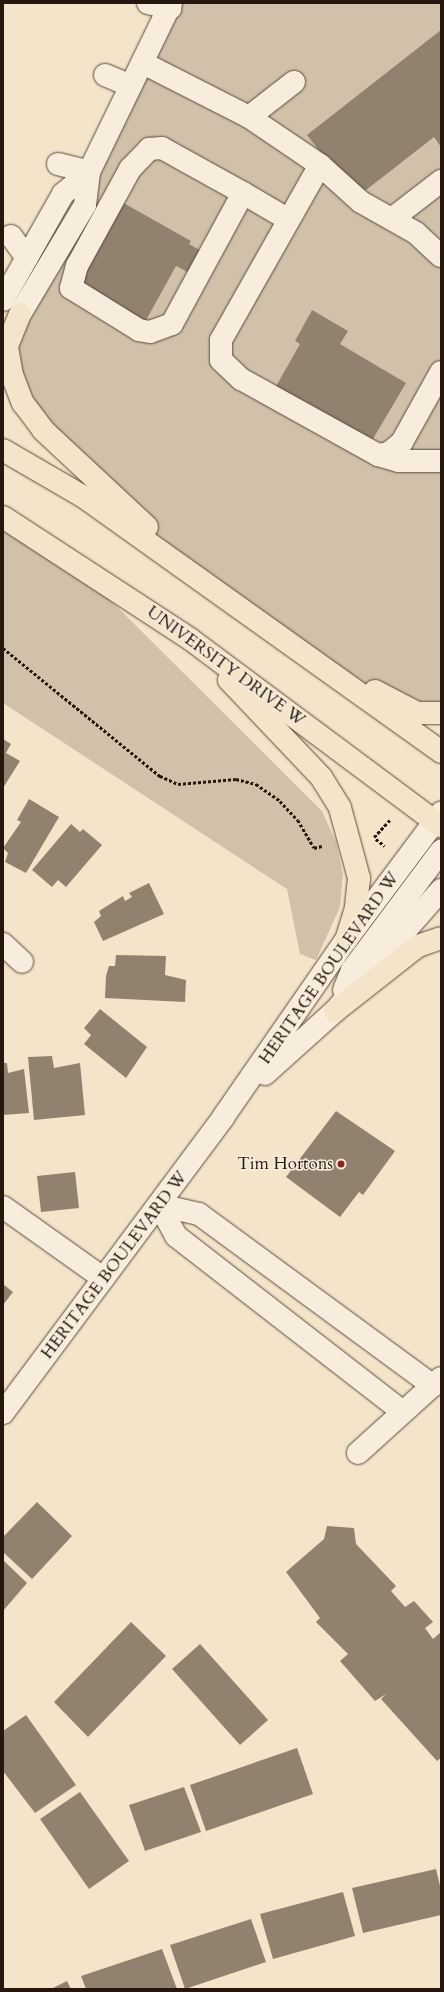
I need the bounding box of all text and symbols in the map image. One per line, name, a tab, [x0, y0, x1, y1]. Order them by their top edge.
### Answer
street label: UNIVERSITY DRIVE W	[143, 602, 309, 730]
street label: HERITAGE BOULEVARD W	[255, 868, 403, 1068]
place label: Tim Hortons	[237, 1154, 333, 1174]
marker: Tim Hortons	[336, 1159, 346, 1169]
street label: HERITAGE BOULEVARD W	[37, 1167, 191, 1363]

